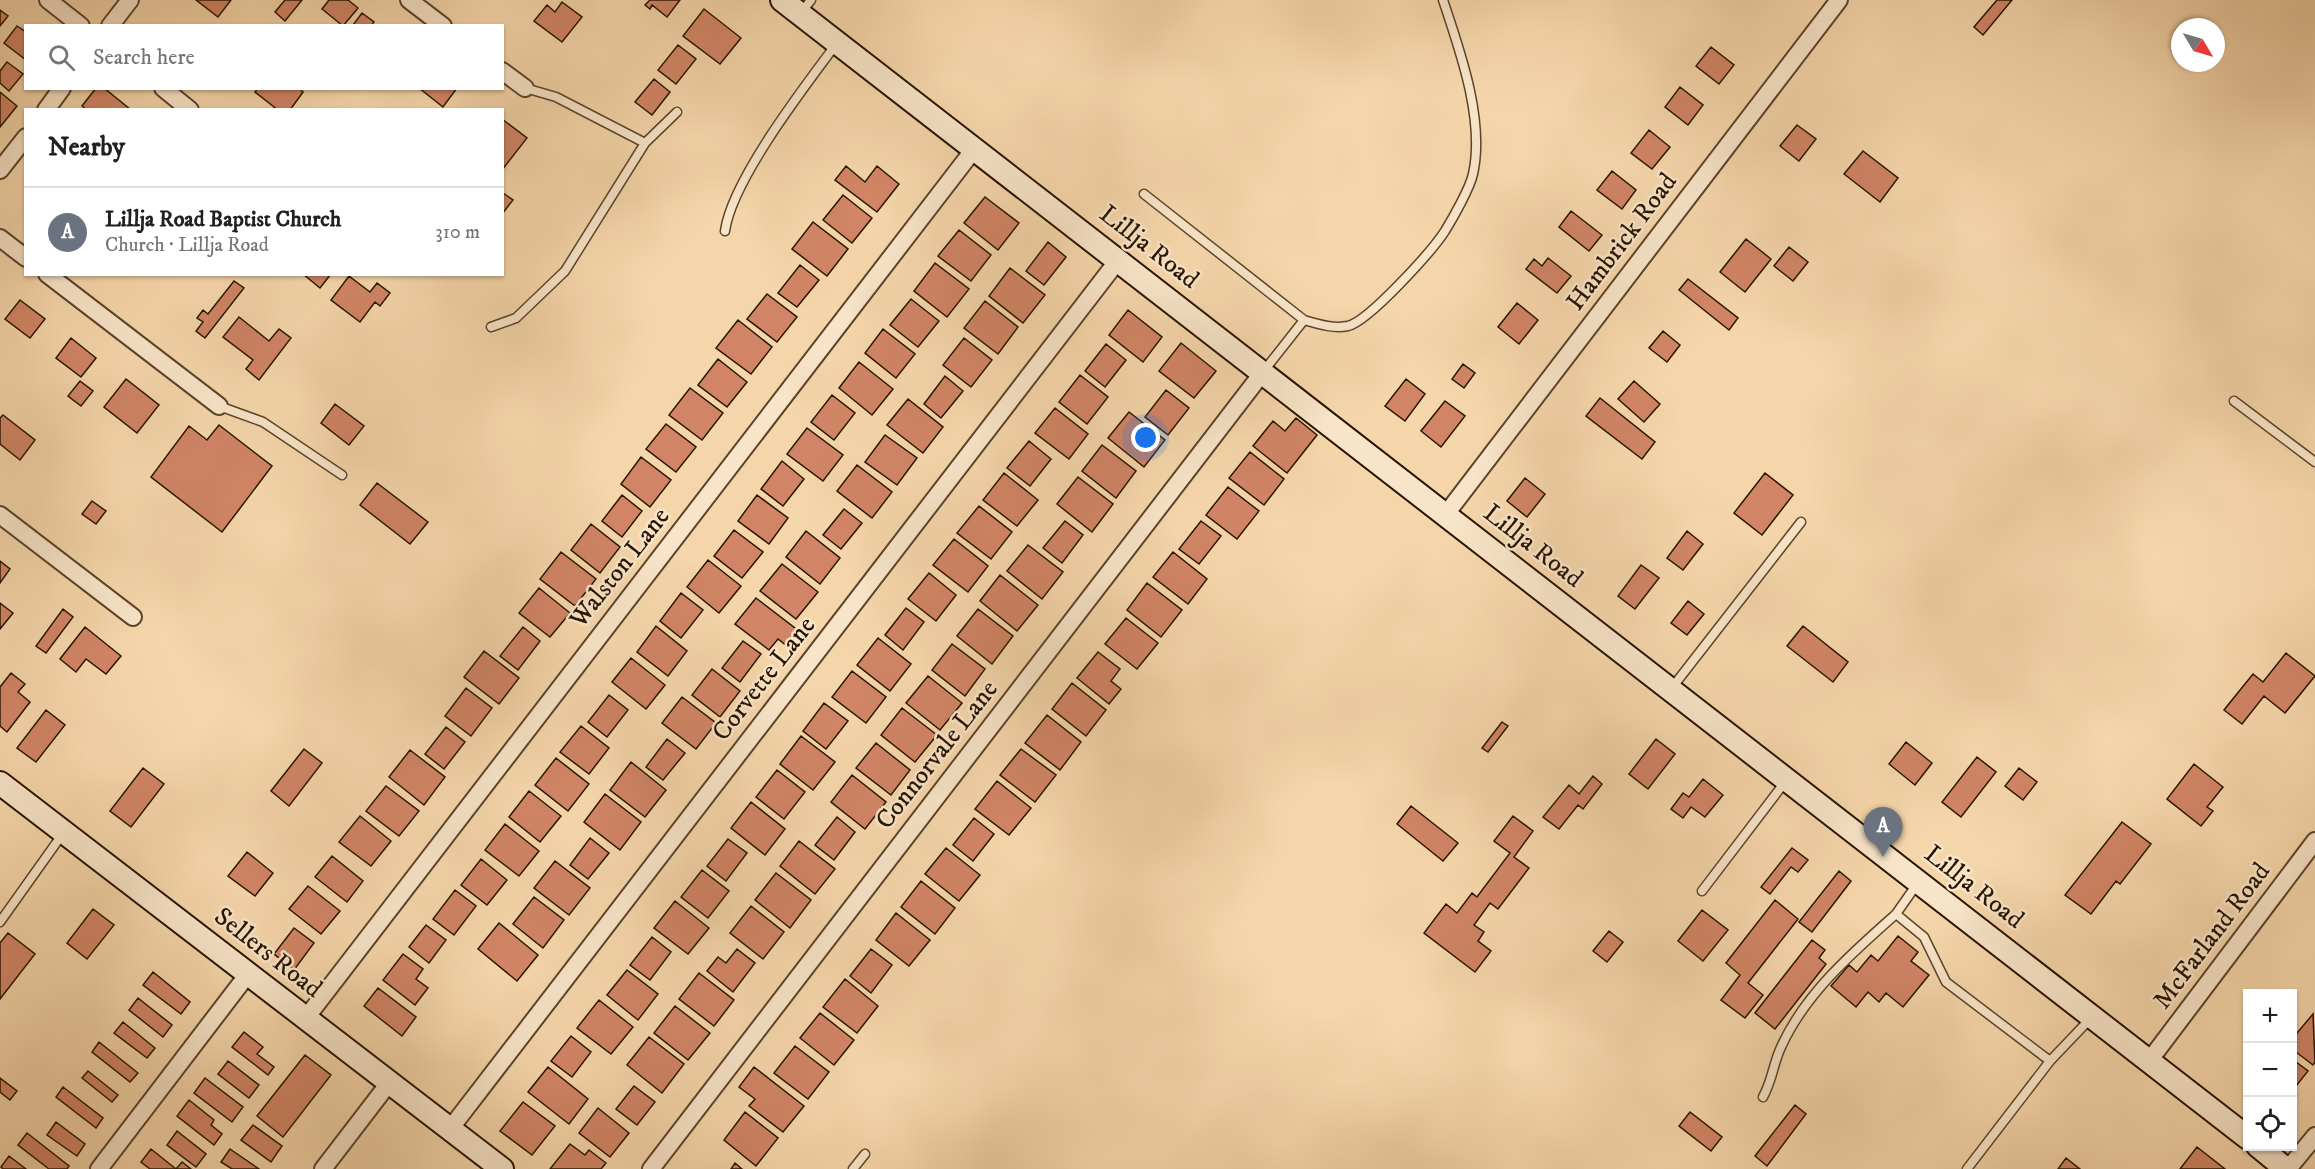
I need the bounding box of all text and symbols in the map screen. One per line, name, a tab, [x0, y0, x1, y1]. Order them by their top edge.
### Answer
north arrow	[2171, 18, 2225, 72]
search box	[24, 24, 504, 90]
icon: search	[45, 41, 78, 74]
text: Search here	[93, 44, 195, 71]
text: Nearby	[48, 131, 125, 164]
street label: Hambrick Road	[1559, 166, 1685, 318]
street label: Lillja Road	[1092, 198, 1206, 296]
text: Lillja Road Baptist Church	[105, 206, 341, 233]
text: A	[61, 220, 74, 245]
text: 310 m	[435, 220, 480, 245]
text: Church · Lillja Road	[105, 233, 269, 258]
your location	[1131, 423, 1160, 452]
street label: Lillja Road	[1476, 497, 1590, 595]
street label: Walston Lane	[562, 501, 677, 636]
street label: Corvette Lane	[705, 610, 823, 748]
street label: Connorvale Lane	[869, 674, 1005, 836]
pin: A	[1864, 808, 1902, 857]
street label: Lillja Road	[1917, 838, 2031, 936]
street label: McFarland Road	[2146, 856, 2278, 1016]
street label: Sellers Road	[207, 900, 329, 1006]
map controls	[2243, 989, 2297, 1151]
button: +	[2243, 989, 2297, 1043]
button: −	[2243, 1043, 2297, 1097]
button: locate	[2243, 1097, 2297, 1151]

